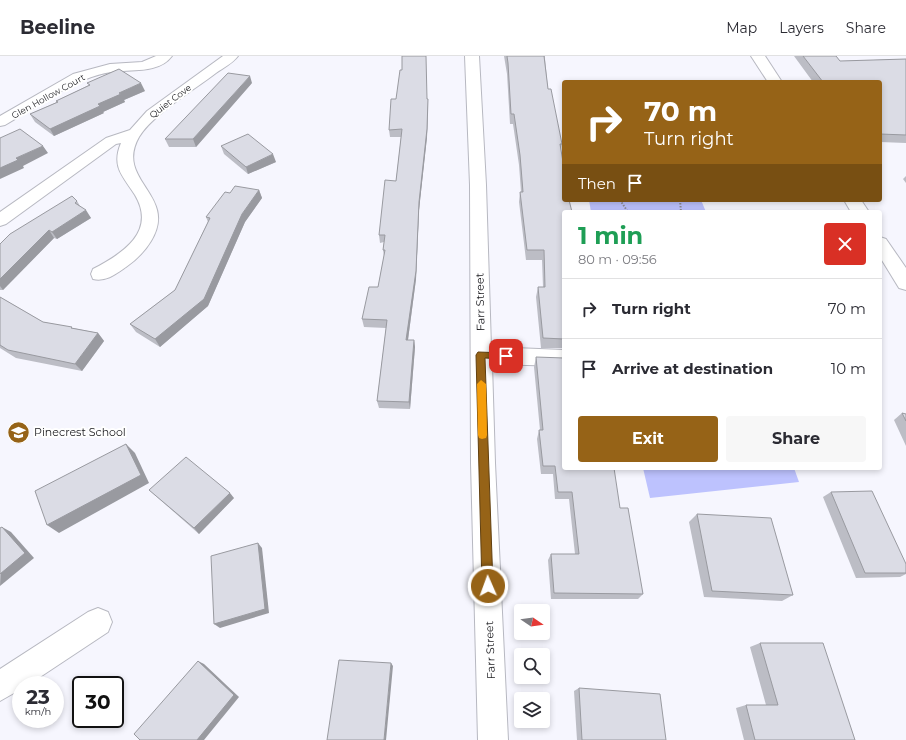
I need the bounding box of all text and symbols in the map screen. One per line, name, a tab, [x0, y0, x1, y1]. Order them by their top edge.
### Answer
text: Beeline	[20, 16, 95, 39]
text: Map	[726, 19, 757, 37]
text: Layers	[779, 19, 824, 37]
text: Share	[846, 19, 886, 37]
street label: Glen Hollow Court	[9, 71, 87, 121]
street label: Quiet Cove	[147, 81, 193, 120]
text: 70 m	[644, 94, 717, 128]
icon: right	[578, 96, 630, 148]
text: Turn right	[644, 128, 734, 150]
icon: arrive	[624, 172, 646, 194]
text: Then	[578, 174, 616, 193]
text: 1 min	[578, 221, 643, 250]
button: close	[824, 223, 866, 265]
text: 80 m · 09:56	[578, 251, 657, 267]
street label: Farr Street	[472, 272, 488, 331]
icon: right	[578, 298, 600, 320]
text: Turn right	[612, 299, 691, 318]
text: 70 m	[828, 299, 866, 318]
pin	[489, 339, 523, 373]
icon: arrive	[495, 345, 517, 367]
icon: arrive	[578, 358, 600, 380]
text: Arrive at destination	[612, 359, 773, 378]
text: 10 m	[831, 359, 866, 378]
button: Exit	[578, 416, 718, 462]
button: Share	[726, 416, 866, 462]
school or university icon: Pinecrest School	[5, 419, 31, 445]
place label: Pinecrest School	[34, 425, 126, 439]
position arrow	[467, 565, 509, 607]
north arrow	[514, 604, 550, 640]
map controls	[514, 604, 550, 728]
street label: Farr Street	[482, 620, 498, 679]
button: search	[514, 648, 550, 684]
speed limit sign: 30	[72, 676, 124, 728]
text: 23	[26, 685, 50, 709]
button: layers	[514, 692, 550, 728]
text: km/h	[25, 705, 51, 718]

